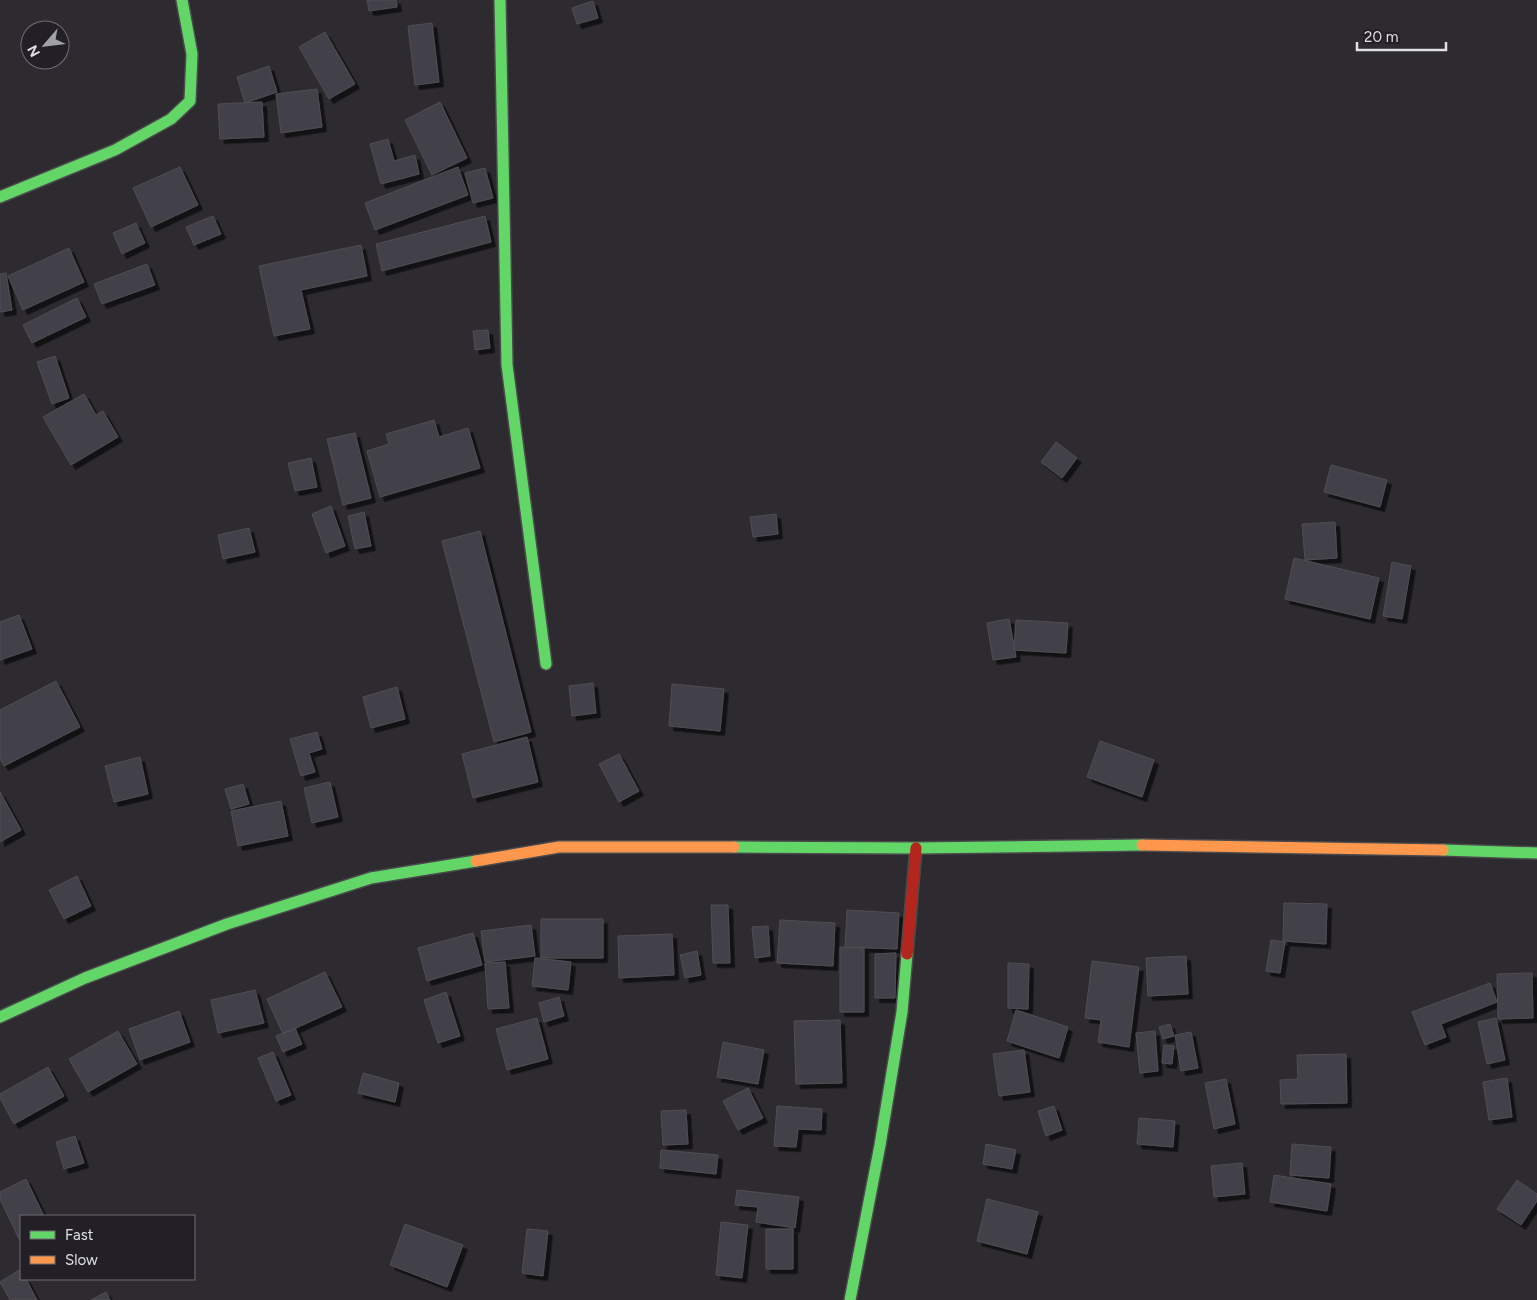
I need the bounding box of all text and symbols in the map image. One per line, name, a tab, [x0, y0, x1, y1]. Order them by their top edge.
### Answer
north arrow	[20, 20, 70, 70]
scale bar	[1357, 20, 1446, 52]
text: 20 m	[1364, 28, 1398, 46]
text: N	[24, 42, 44, 60]
legend	[20, 1215, 195, 1280]
text: Fast	[65, 1226, 94, 1244]
text: Slow	[65, 1251, 98, 1269]

